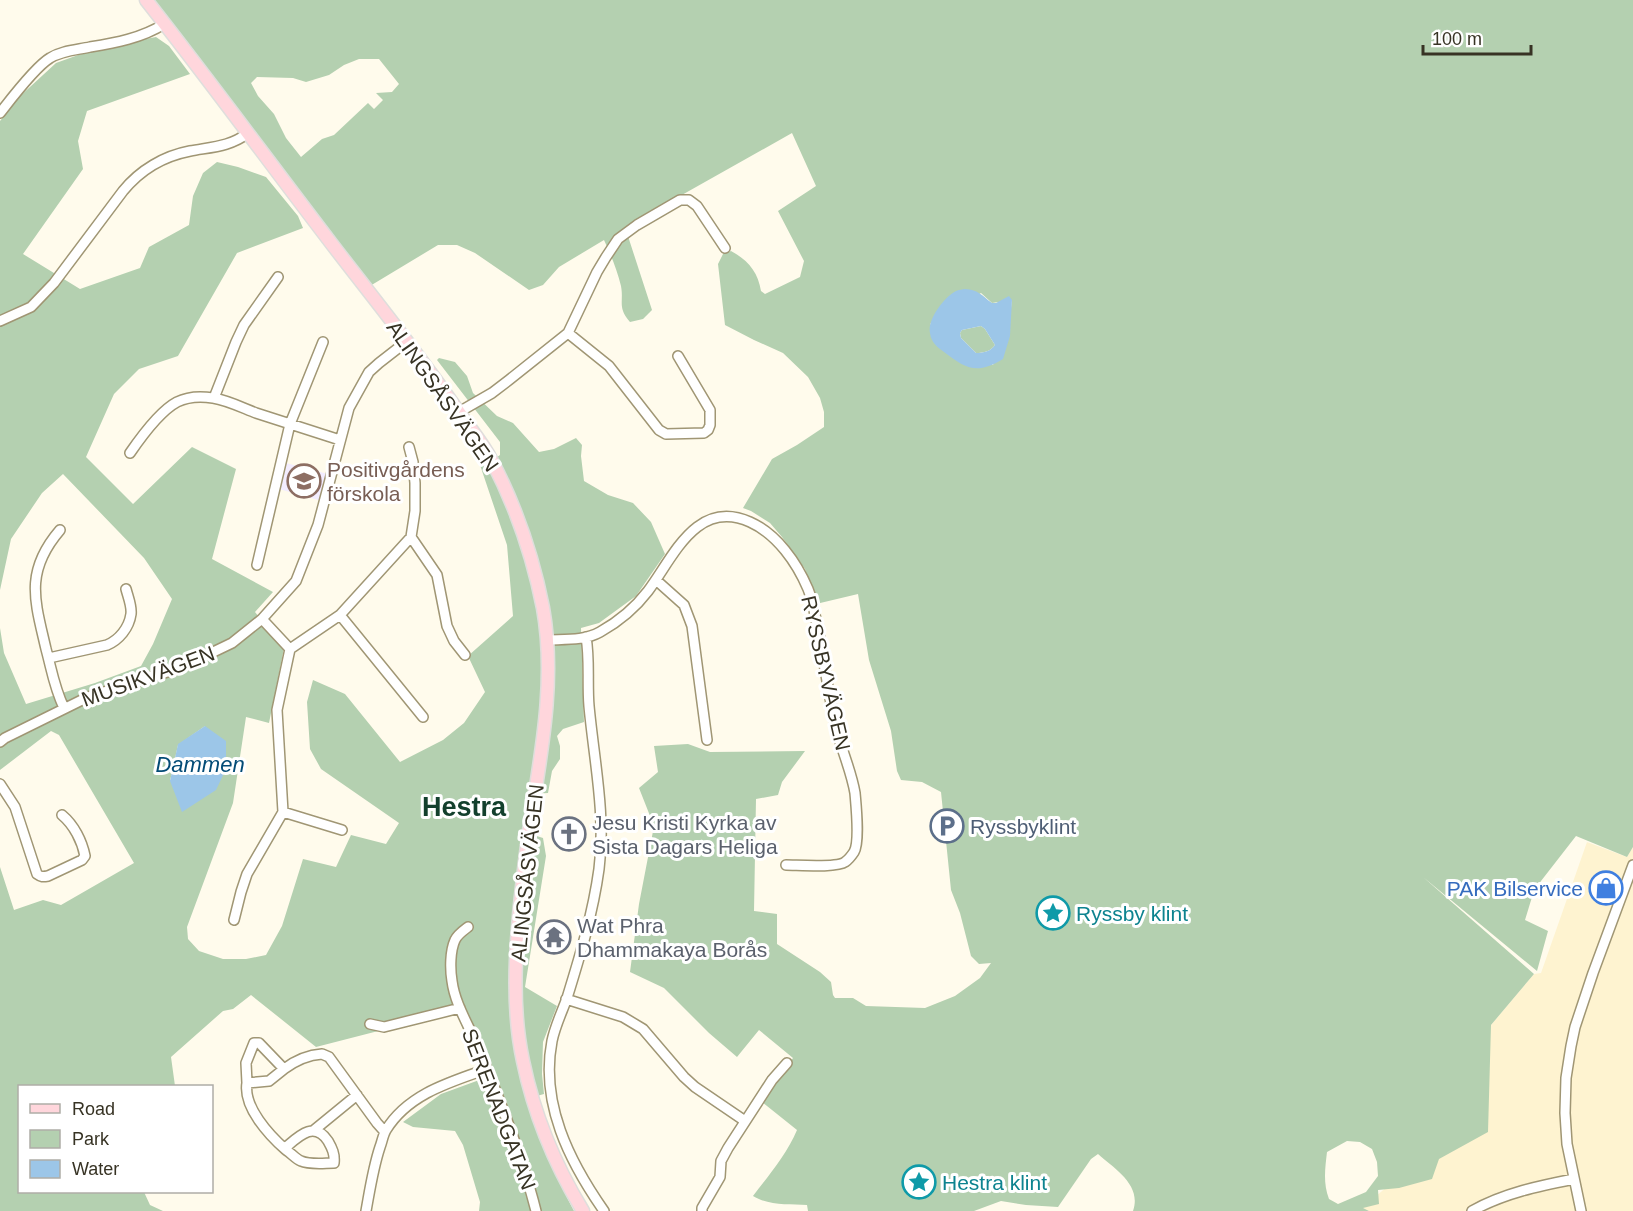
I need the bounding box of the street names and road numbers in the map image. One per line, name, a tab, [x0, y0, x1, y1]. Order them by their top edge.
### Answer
street label: ALINGSÅSVÄGEN	[382, 316, 504, 476]
street label: RYSSBYVÄGEN	[797, 593, 855, 753]
street label: MUSIKVÄGEN	[78, 641, 218, 711]
street label: ALINGSÅSVÄGEN	[506, 783, 548, 963]
street label: SERENADGATAN	[458, 1025, 540, 1193]

